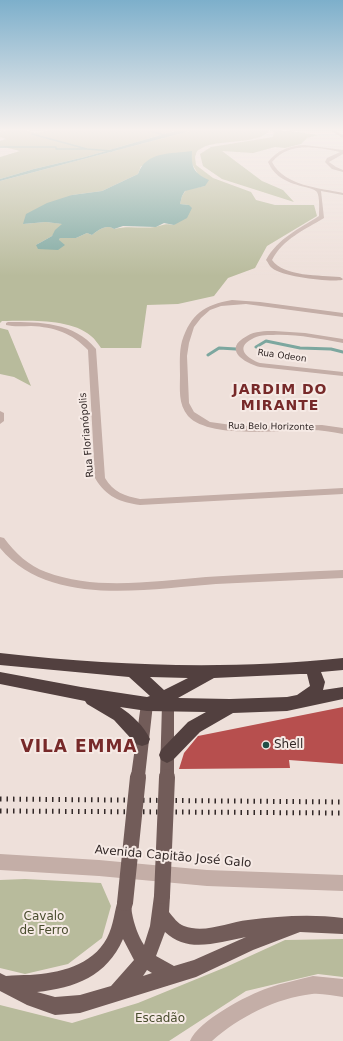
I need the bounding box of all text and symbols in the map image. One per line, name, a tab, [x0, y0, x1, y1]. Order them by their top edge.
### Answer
street label: Rua Odeon	[257, 347, 307, 365]
district label: JARDIM DO MIRANTE	[233, 382, 327, 414]
street label: Rua Florianópolis	[77, 392, 97, 478]
street label: Rua Belo Horizonte	[228, 421, 314, 433]
district label: VILA EMMA	[21, 738, 137, 758]
place label: Shell	[274, 738, 303, 752]
marker: Shell	[261, 740, 271, 750]
street label: Avenida Capitão José Galo	[94, 843, 252, 871]
park label: Cavalo de Ferro	[19, 910, 69, 938]
park label: Escadão	[135, 1012, 185, 1026]

